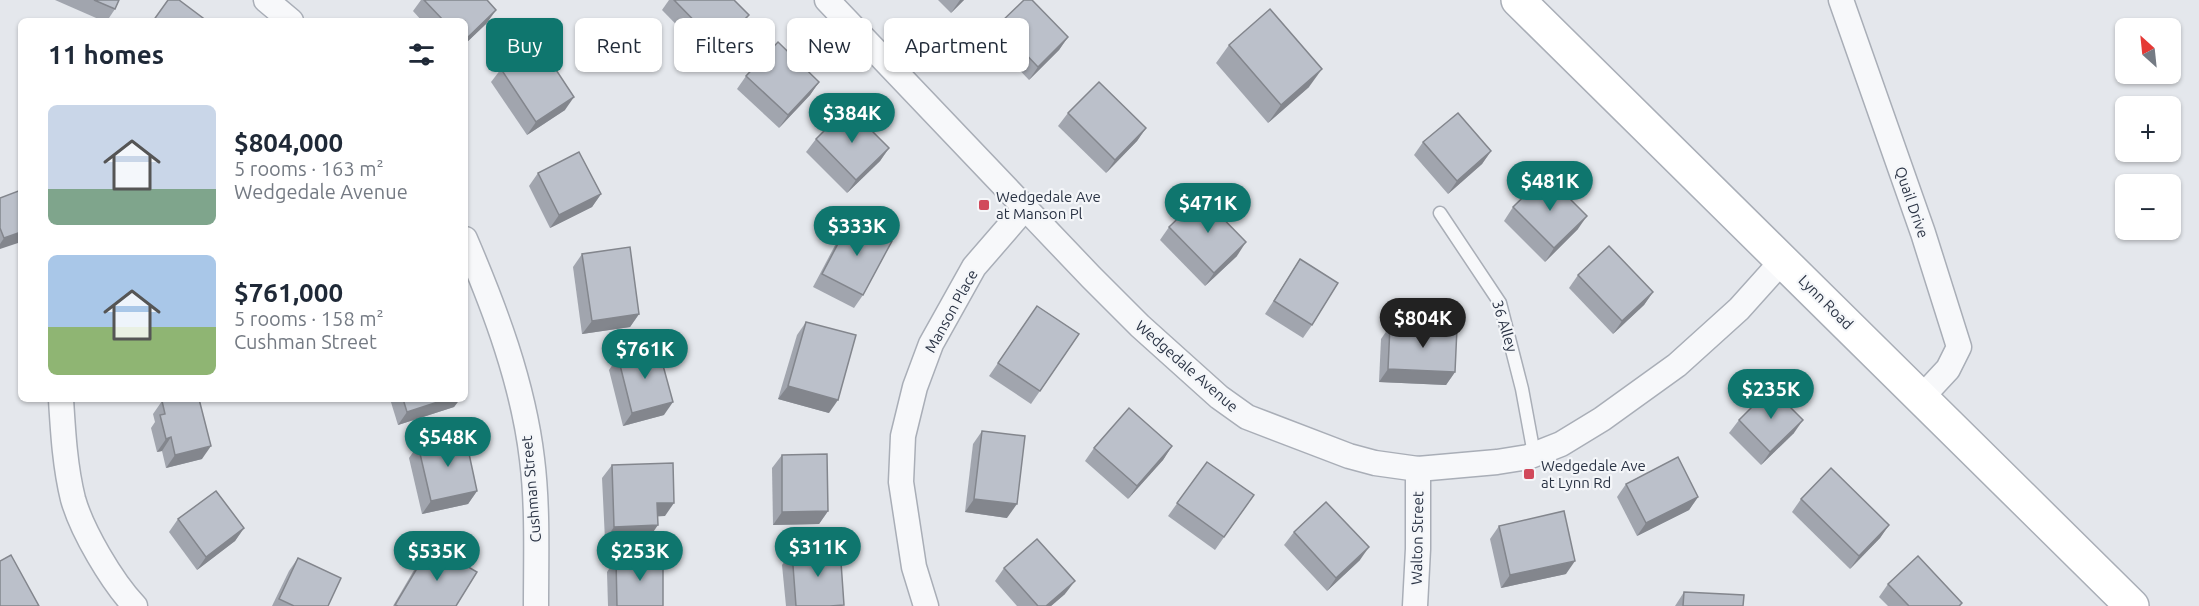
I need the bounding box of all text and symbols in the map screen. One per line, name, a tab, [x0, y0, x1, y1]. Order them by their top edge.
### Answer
chip: Buy	[486, 18, 563, 72]
chip: Rent	[575, 18, 662, 72]
chip: Filters	[674, 18, 775, 72]
chip: New	[787, 18, 872, 72]
chip: Apartment	[884, 18, 1029, 72]
north arrow	[2115, 18, 2181, 84]
map controls	[2115, 18, 2181, 240]
icon: filters	[405, 38, 438, 71]
text: 11 homes	[48, 40, 164, 69]
pin: $384K	[810, 93, 894, 144]
button: +	[2115, 96, 2181, 162]
text: $384K	[823, 101, 881, 124]
text: $804,000	[234, 128, 343, 157]
icon: home	[96, 129, 168, 201]
text: 5 rooms · 163 m²	[234, 157, 384, 180]
pin: $481K	[1508, 161, 1592, 212]
street label: Quail Drive	[1892, 164, 1932, 240]
text: $481K	[1521, 169, 1579, 192]
button: −	[2115, 174, 2181, 240]
text: Wedgedale Avenue	[234, 180, 408, 203]
pin: $471K	[1166, 183, 1250, 234]
place label: Wedgedale Ave at Manson Pl	[996, 188, 1101, 222]
text: $471K	[1179, 191, 1237, 214]
marker: Wedgedale Ave at Manson Pl	[977, 198, 991, 212]
pin: $333K	[815, 206, 899, 257]
text: $333K	[828, 214, 886, 237]
street label: Manson Place	[921, 266, 981, 356]
street label: Lynn Road	[1795, 271, 1857, 333]
text: $761,000	[234, 278, 343, 307]
icon: home	[96, 279, 168, 351]
pin: $804K	[1381, 298, 1465, 349]
street label: 36 Alley	[1489, 298, 1521, 354]
text: $804K	[1394, 306, 1452, 329]
text: 5 rooms · 158 m²	[234, 307, 384, 330]
street label: Wedgedale Avenue	[1132, 317, 1242, 415]
pin: $761K	[603, 329, 687, 380]
text: Cushman Street	[234, 330, 377, 353]
text: $761K	[616, 337, 674, 360]
pin: $235K	[1729, 369, 1813, 420]
text: $235K	[1742, 377, 1800, 400]
pin: $548K	[406, 417, 490, 468]
text: $548K	[419, 425, 477, 448]
street label: Cushman Street	[518, 435, 544, 543]
place label: Wedgedale Ave at Lynn Rd	[1541, 457, 1646, 491]
marker: Wedgedale Ave at Lynn Rd	[1522, 467, 1536, 481]
street label: Walton Street	[1408, 491, 1426, 585]
pin: $311K	[776, 527, 860, 578]
pin: $535K	[395, 531, 479, 582]
pin: $253K	[598, 531, 682, 582]
text: $311K	[789, 535, 847, 558]
text: $535K	[408, 539, 466, 562]
text: $253K	[611, 539, 669, 562]

